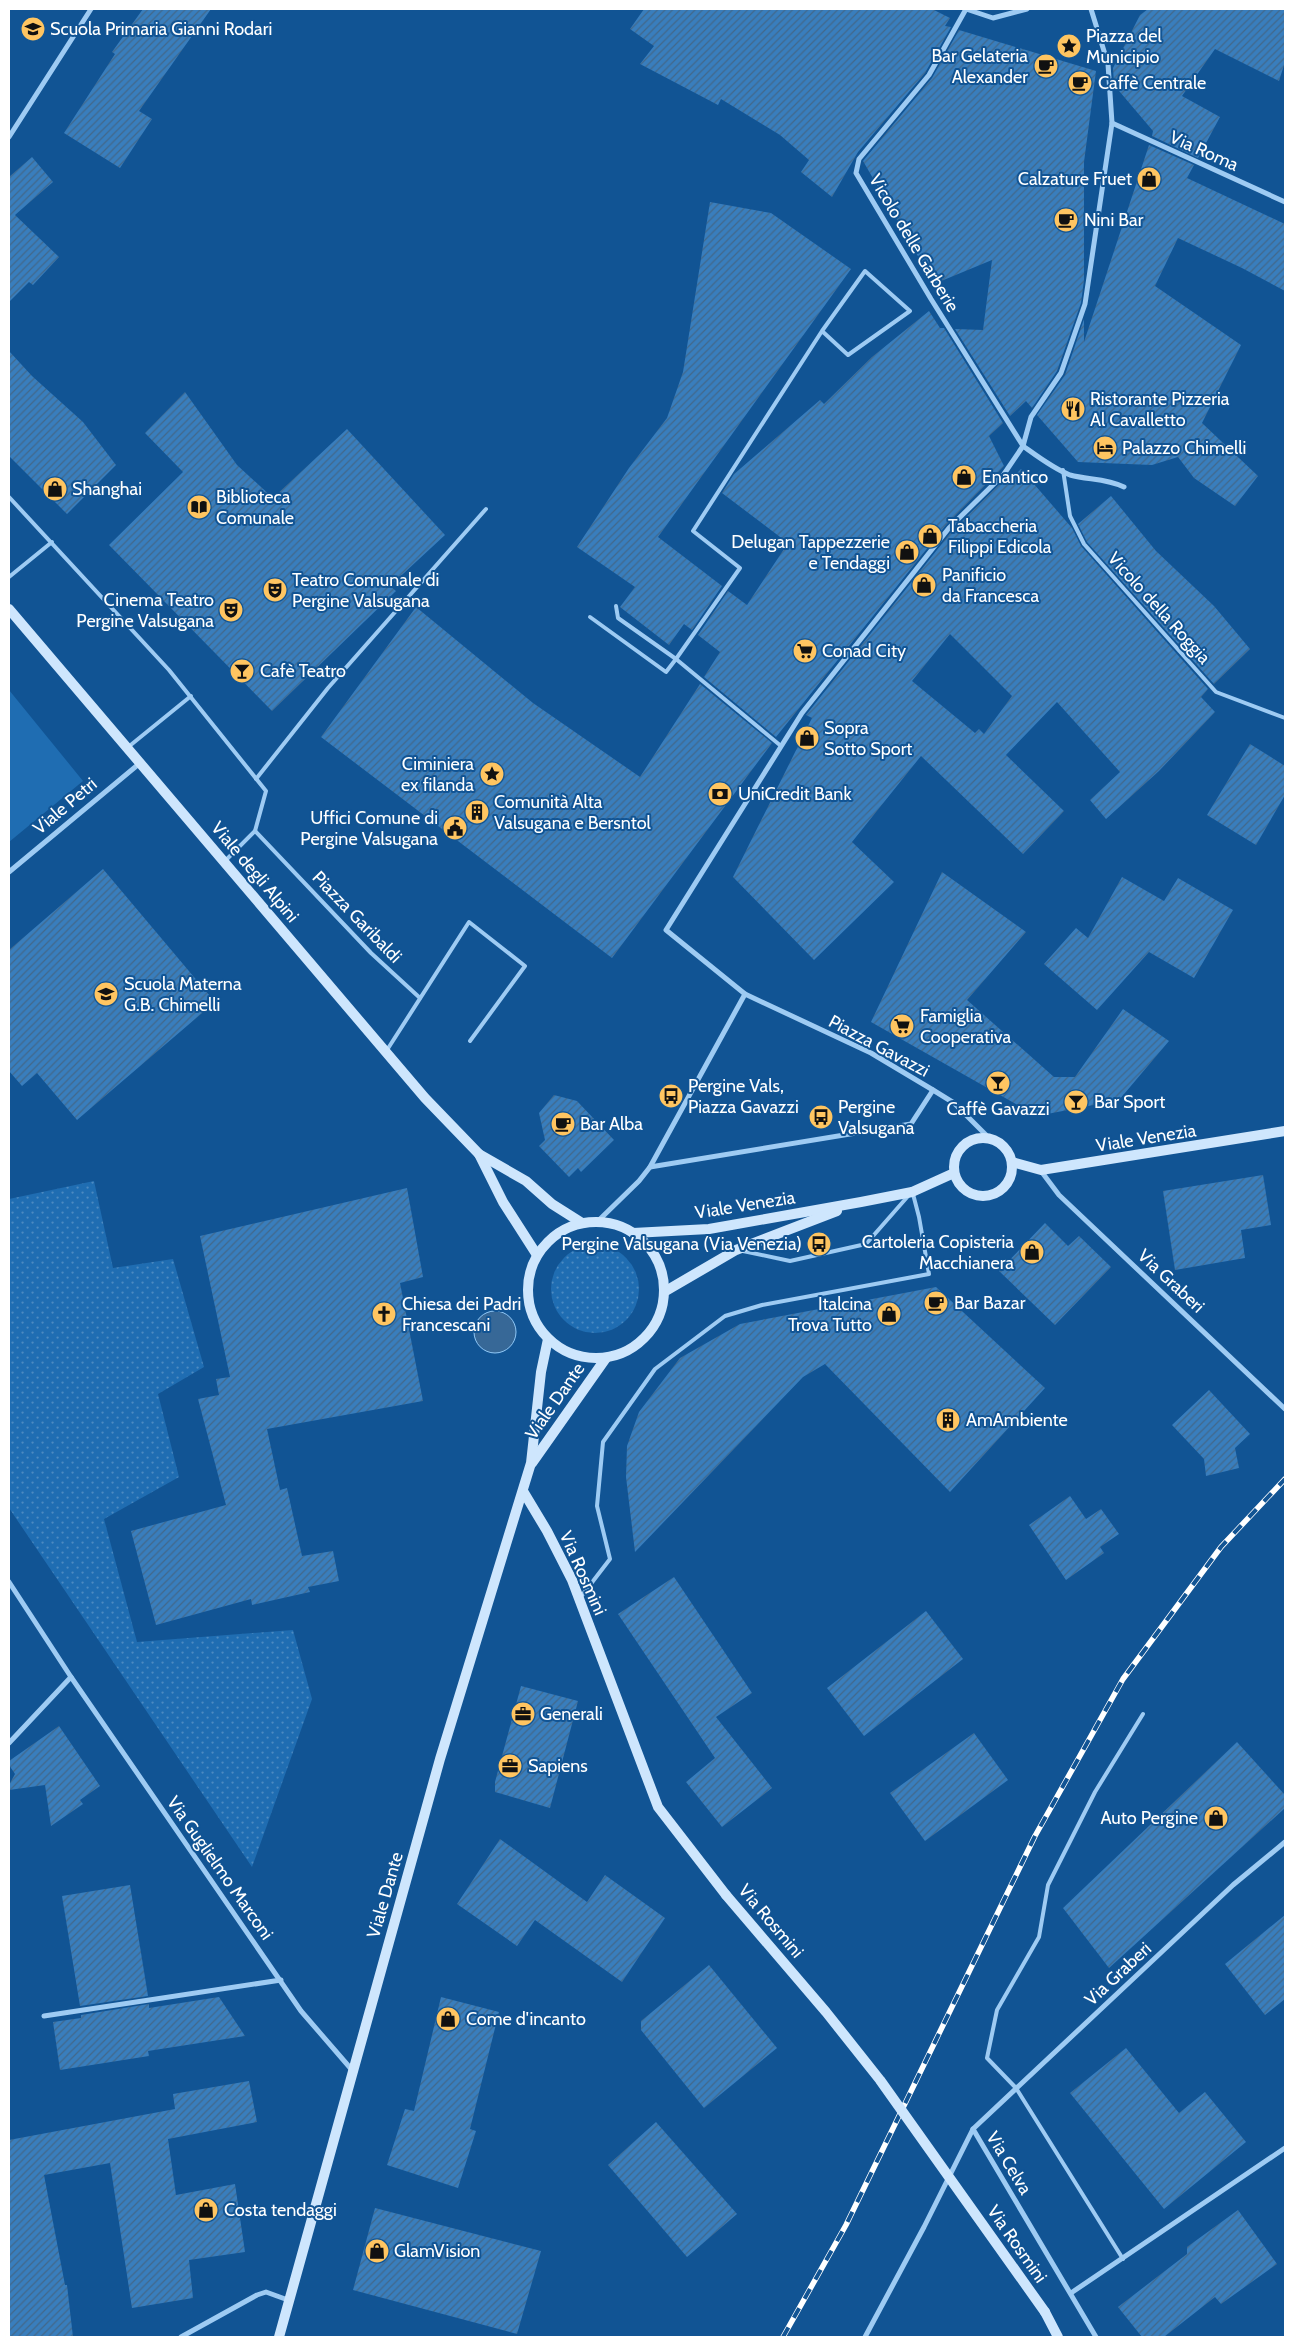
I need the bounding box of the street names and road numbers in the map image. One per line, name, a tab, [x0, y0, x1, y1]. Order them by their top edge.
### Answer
street label: Via Roma	[1166, 126, 1242, 176]
street label: Vicolo delle Garberie	[864, 170, 964, 316]
street label: Vicolo della Roggia	[1103, 547, 1215, 669]
street label: Viale Petri	[29, 773, 101, 839]
street label: Viale degli Alpini	[206, 817, 304, 927]
street label: Piazza Garibaldi	[308, 867, 406, 967]
street label: Piazza Gavazzi	[825, 1010, 933, 1082]
street label: Viale Venezia	[1094, 1119, 1198, 1157]
street label: Viale Venezia	[693, 1186, 797, 1224]
street label: Via Graberi	[1133, 1245, 1209, 1317]
street label: Viale Dante	[521, 1358, 589, 1444]
street label: Via Rosmini	[555, 1528, 611, 1618]
street label: Via Guglielmo Marconi	[162, 1792, 278, 1944]
street label: Viale Dante	[362, 1849, 408, 1941]
street label: Via Rosmini	[734, 1880, 808, 1962]
street label: Via Graberi	[1080, 1938, 1156, 2010]
street label: Via Celva	[982, 2127, 1037, 2199]
street label: Via Rosmini	[982, 2201, 1052, 2287]

